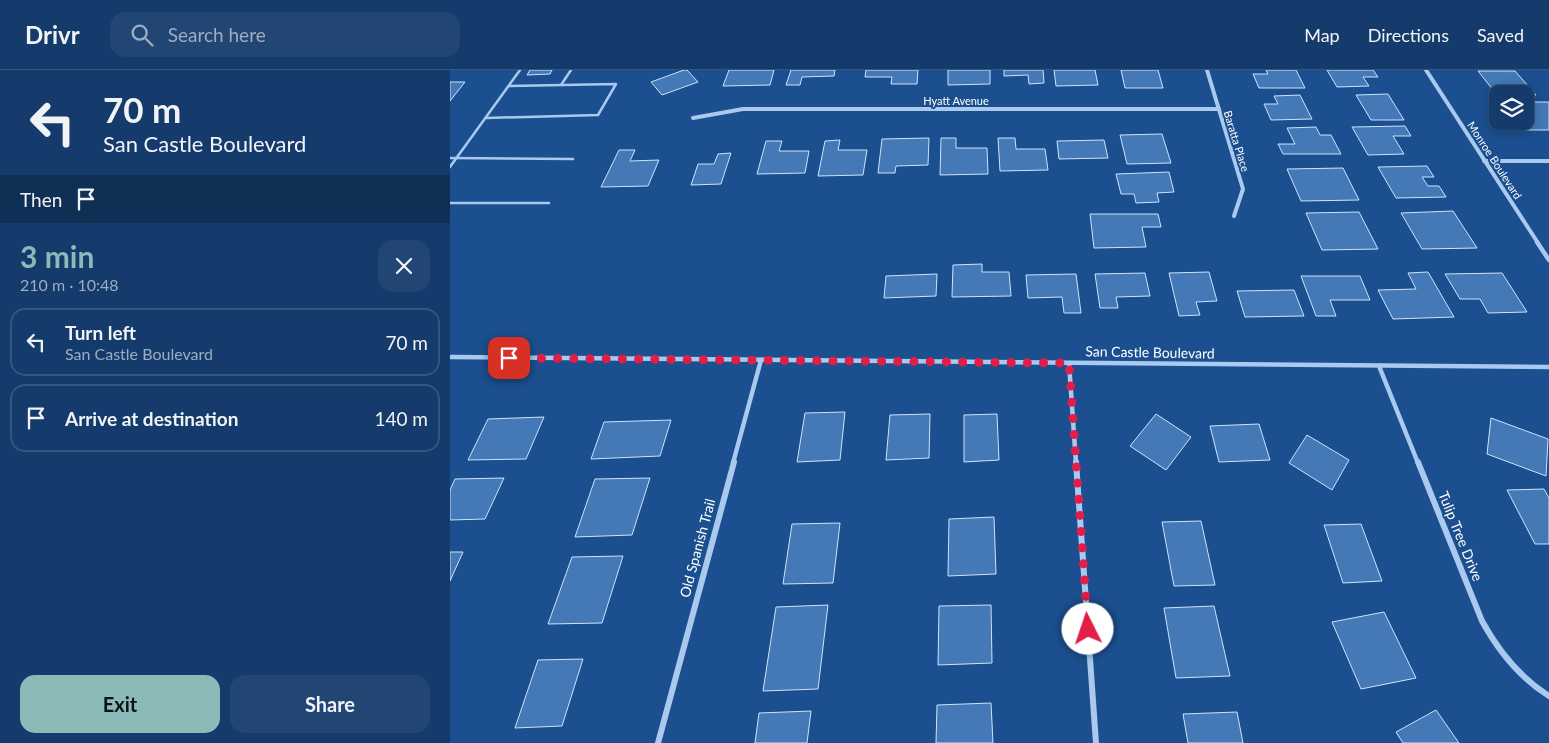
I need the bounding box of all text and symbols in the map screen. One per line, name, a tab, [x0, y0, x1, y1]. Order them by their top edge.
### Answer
search box	[110, 12, 460, 57]
text: Drivr	[25, 20, 80, 49]
icon: search	[128, 21, 156, 49]
text: Search here	[168, 23, 266, 46]
text: Map	[1304, 24, 1340, 46]
text: Directions	[1368, 24, 1449, 46]
text: Saved	[1477, 24, 1524, 46]
map controls	[1489, 85, 1534, 130]
button: layers	[1489, 85, 1534, 130]
text: 70 m	[103, 88, 181, 130]
icon: left	[20, 90, 85, 155]
street label: Hyatt Avenue	[923, 94, 989, 107]
street label: Baratta Place	[1222, 109, 1253, 173]
street label: Monroe Boulevard	[1465, 119, 1525, 201]
text: San Castle Boulevard	[103, 130, 306, 157]
icon: arrive	[72, 185, 100, 213]
text: Then	[20, 188, 62, 211]
text: 3 min	[20, 238, 94, 274]
button: close	[378, 240, 430, 292]
text: 210 m · 10:48	[20, 275, 119, 294]
text: Turn left	[65, 321, 136, 344]
icon: left	[22, 328, 50, 356]
text: 70 m	[385, 331, 428, 354]
pin	[488, 337, 530, 379]
street label: San Castle Boulevard	[1085, 342, 1215, 362]
text: San Castle Boulevard	[65, 344, 213, 363]
icon: arrive	[495, 344, 523, 372]
icon: arrive	[22, 404, 50, 432]
text: Arrive at destination	[65, 407, 238, 430]
text: 140 m	[374, 407, 428, 430]
street label: Tulip Tree Drive	[1435, 489, 1487, 583]
street label: Old Spanish Trail	[676, 497, 718, 599]
position arrow	[1061, 602, 1113, 654]
button: Exit	[20, 675, 220, 733]
button: Share	[230, 675, 430, 733]

